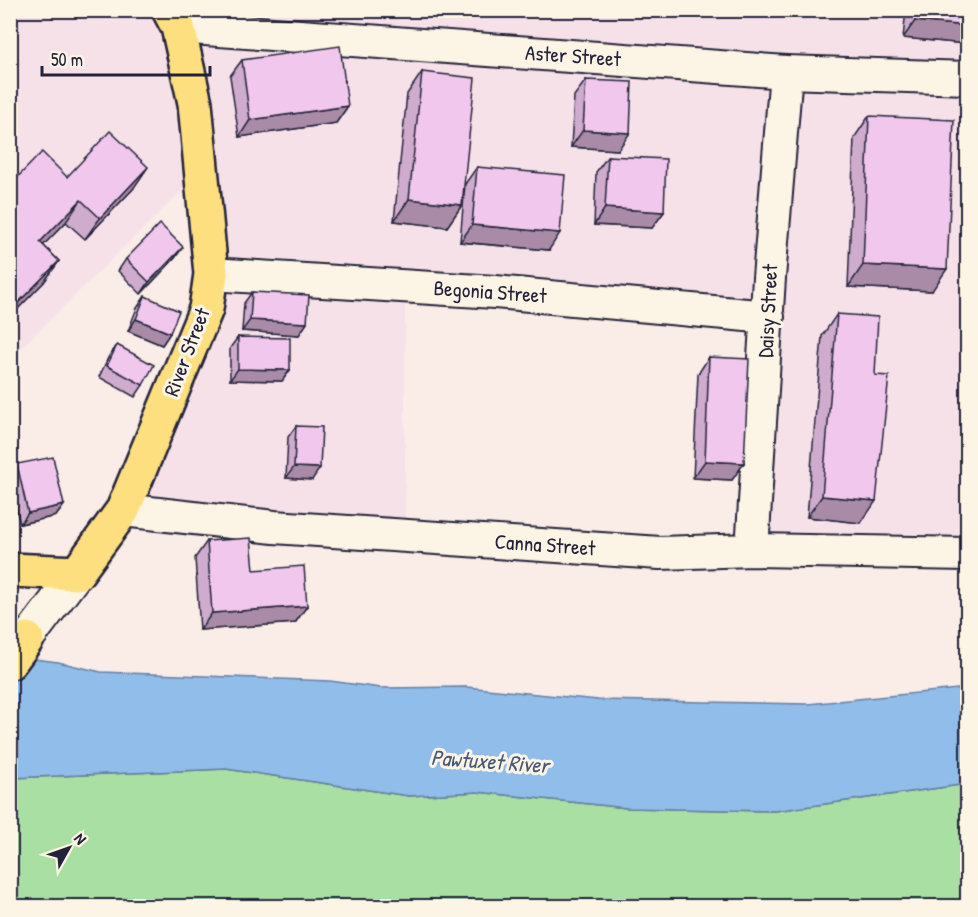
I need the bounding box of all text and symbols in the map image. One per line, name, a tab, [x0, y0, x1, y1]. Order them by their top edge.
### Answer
street label: Aster Street	[524, 38, 623, 73]
scale bar	[42, 39, 210, 77]
text: 50 m	[51, 47, 83, 72]
street label: Daisy Street	[751, 263, 784, 358]
street label: Begonia Street	[433, 273, 548, 310]
street label: River Street	[156, 303, 217, 400]
street label: Canna Street	[494, 527, 597, 563]
water label: Pawtuxet River	[430, 742, 552, 780]
north arrow	[39, 818, 99, 878]
text: N	[69, 828, 92, 849]

